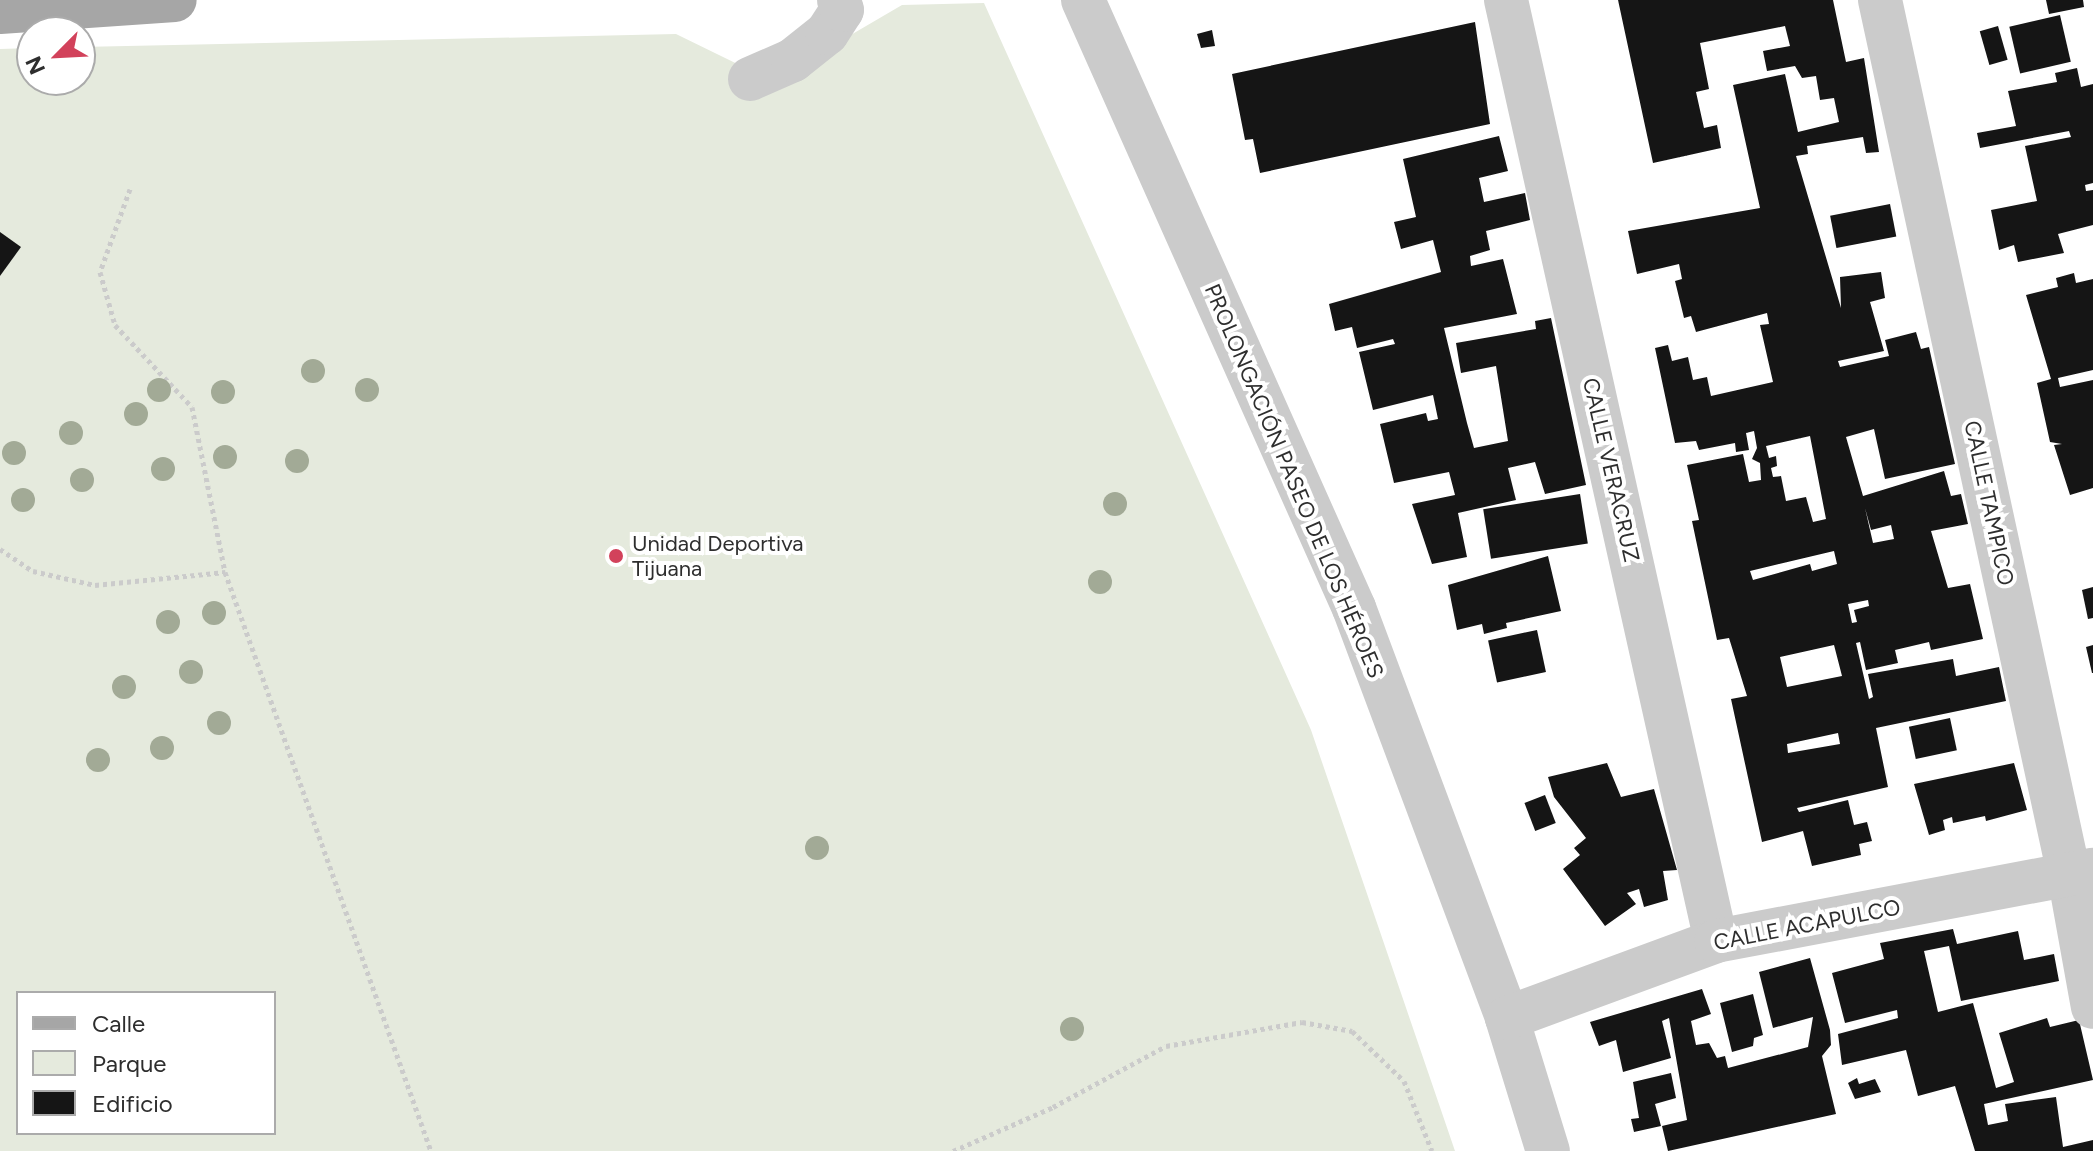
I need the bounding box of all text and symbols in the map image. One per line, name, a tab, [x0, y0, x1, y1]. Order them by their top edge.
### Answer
north arrow	[16, 16, 96, 96]
text: N	[20, 52, 51, 78]
street label: PROLONGACIÓN PASEO DE LOS HÉROES	[1199, 280, 1389, 682]
street label: CALLE VERACRUZ	[1577, 375, 1645, 565]
street label: CALLE TAMPICO	[1959, 418, 2019, 588]
place label: Unidad Deportiva Tijuana	[632, 530, 804, 582]
marker: Unidad Deportiva Tijuana	[607, 547, 625, 565]
street label: CALLE ACAPULCO	[1711, 894, 1903, 956]
legend	[16, 991, 276, 1135]
text: Calle	[92, 1009, 145, 1038]
text: Parque	[92, 1049, 166, 1078]
text: Edificio	[92, 1089, 173, 1118]

